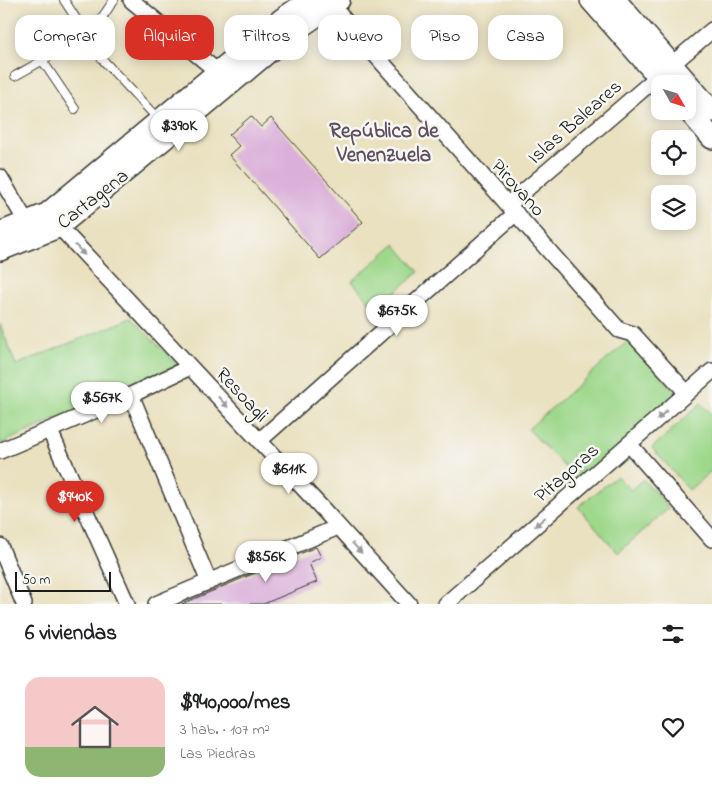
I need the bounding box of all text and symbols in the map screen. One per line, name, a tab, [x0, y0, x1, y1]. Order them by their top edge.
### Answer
chip: Comprar	[15, 15, 115, 60]
chip: Alquilar	[125, 15, 214, 60]
chip: Filtros	[224, 15, 308, 60]
chip: Nuevo	[318, 15, 401, 60]
chip: Piso	[411, 15, 478, 60]
chip: Casa	[488, 15, 563, 60]
street label: Islas Baleares	[522, 74, 629, 172]
north arrow	[651, 75, 696, 120]
map controls	[651, 75, 696, 230]
pin: $390K	[144, 110, 214, 152]
text: $390K	[161, 114, 197, 138]
district label: República de Venenzuela	[329, 117, 439, 171]
button: locate	[651, 130, 696, 175]
street label: Pirovano	[483, 153, 551, 224]
street label: Cartagena	[51, 163, 136, 238]
button: layers	[651, 185, 696, 230]
one-way arrow	[74, 244, 86, 256]
pin: $675K	[362, 294, 432, 337]
text: $675K	[377, 299, 417, 323]
street label: Resoagli	[207, 361, 274, 431]
pin: $567K	[67, 382, 137, 424]
text: $567K	[82, 386, 122, 410]
one-way arrow	[217, 396, 229, 408]
one-way arrow	[657, 409, 669, 421]
street label: Pitagoras	[529, 437, 607, 511]
pin: $611K	[254, 452, 324, 495]
text: $611K	[272, 457, 306, 481]
pin: $940K	[40, 480, 110, 523]
text: $940K	[57, 485, 93, 509]
one-way arrow	[533, 516, 546, 527]
pin: $856K	[231, 540, 301, 583]
one-way arrow	[351, 541, 363, 553]
text: $856K	[246, 545, 286, 569]
scale bar	[15, 569, 111, 592]
text: 50 m	[22, 570, 50, 591]
text: 6 viviendas	[25, 619, 117, 649]
icon: filters	[659, 620, 687, 648]
text: $940,000/mes	[180, 688, 290, 718]
icon: home	[65, 697, 125, 757]
icon: heart	[659, 713, 687, 741]
text: 3 hab. · 107 m²	[180, 718, 270, 742]
text: Las Piedras	[180, 742, 256, 766]

